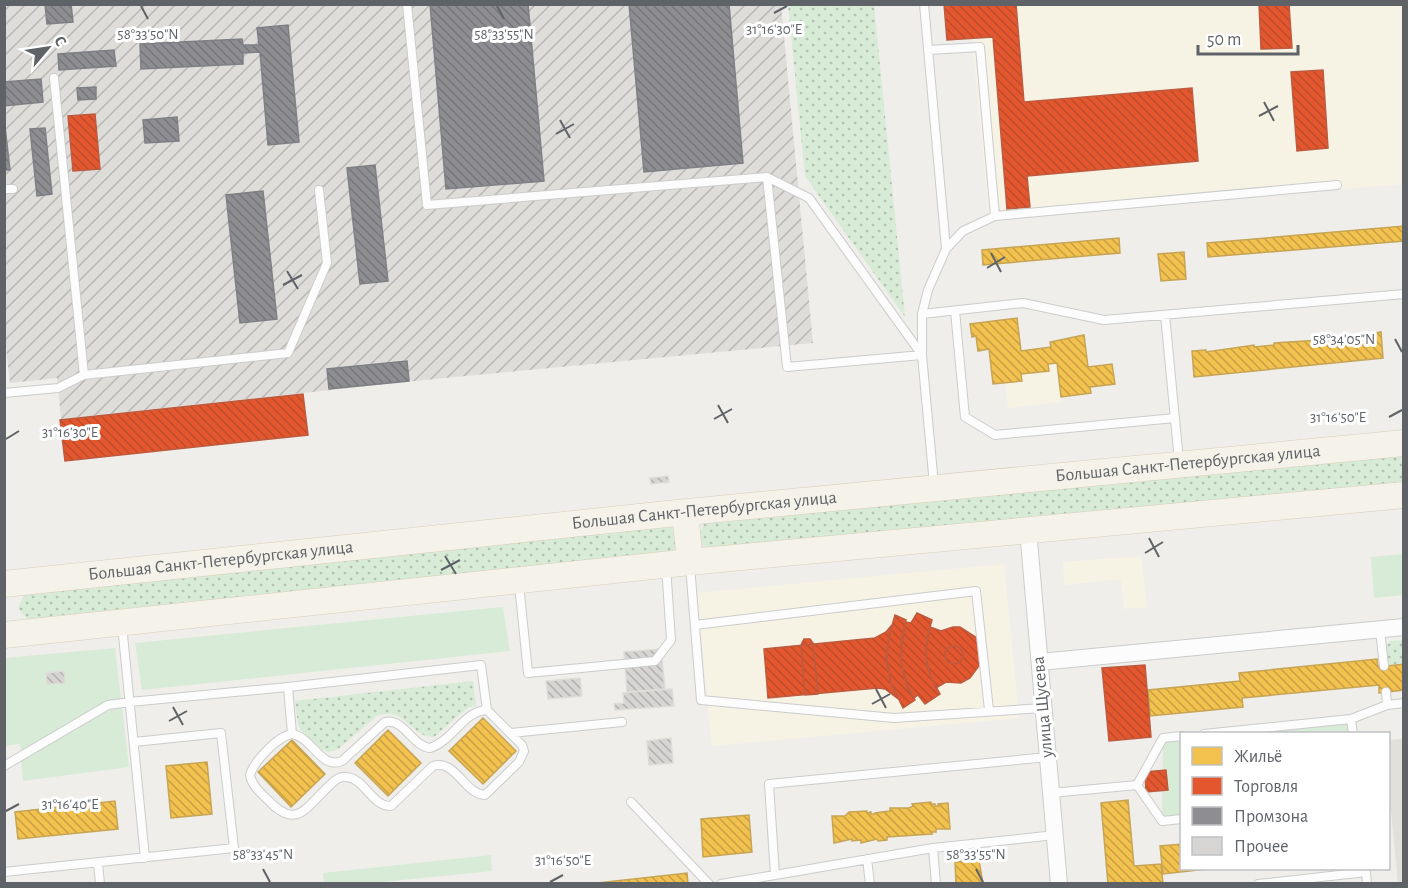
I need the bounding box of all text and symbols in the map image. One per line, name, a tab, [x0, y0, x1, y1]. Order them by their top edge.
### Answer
north arrow	[18, 18, 78, 78]
scale bar	[1198, 18, 1298, 56]
text: 31°16'30"E	[746, 22, 802, 37]
text: 58°33'50"N	[117, 27, 179, 42]
text: 58°33'55"N	[474, 27, 534, 42]
text: 50 m	[1207, 31, 1241, 49]
text: С	[51, 33, 69, 49]
text: 58°34'05"N	[1313, 332, 1375, 347]
text: 31°16'50"E	[1310, 410, 1366, 425]
text: 31°16'30"E	[42, 425, 98, 440]
street label: Большая Санкт-Петербургская улица	[1054, 442, 1321, 486]
street label: Большая Санкт-Петербургская улица	[571, 489, 838, 533]
street label: Большая Санкт-Петербургская улица	[87, 538, 354, 584]
street label: улица Щусева	[1030, 655, 1056, 760]
legend	[1180, 732, 1390, 870]
text: Жильё	[1234, 748, 1282, 766]
text: Торговля	[1234, 778, 1298, 796]
text: 31°16'40"E	[41, 797, 99, 812]
text: Промзона	[1234, 808, 1308, 826]
text: Прочее	[1234, 838, 1289, 856]
text: 58°33'45"N	[233, 847, 293, 862]
text: 58°33'55"N	[946, 847, 1006, 862]
text: 31°16'50"E	[535, 853, 591, 868]

